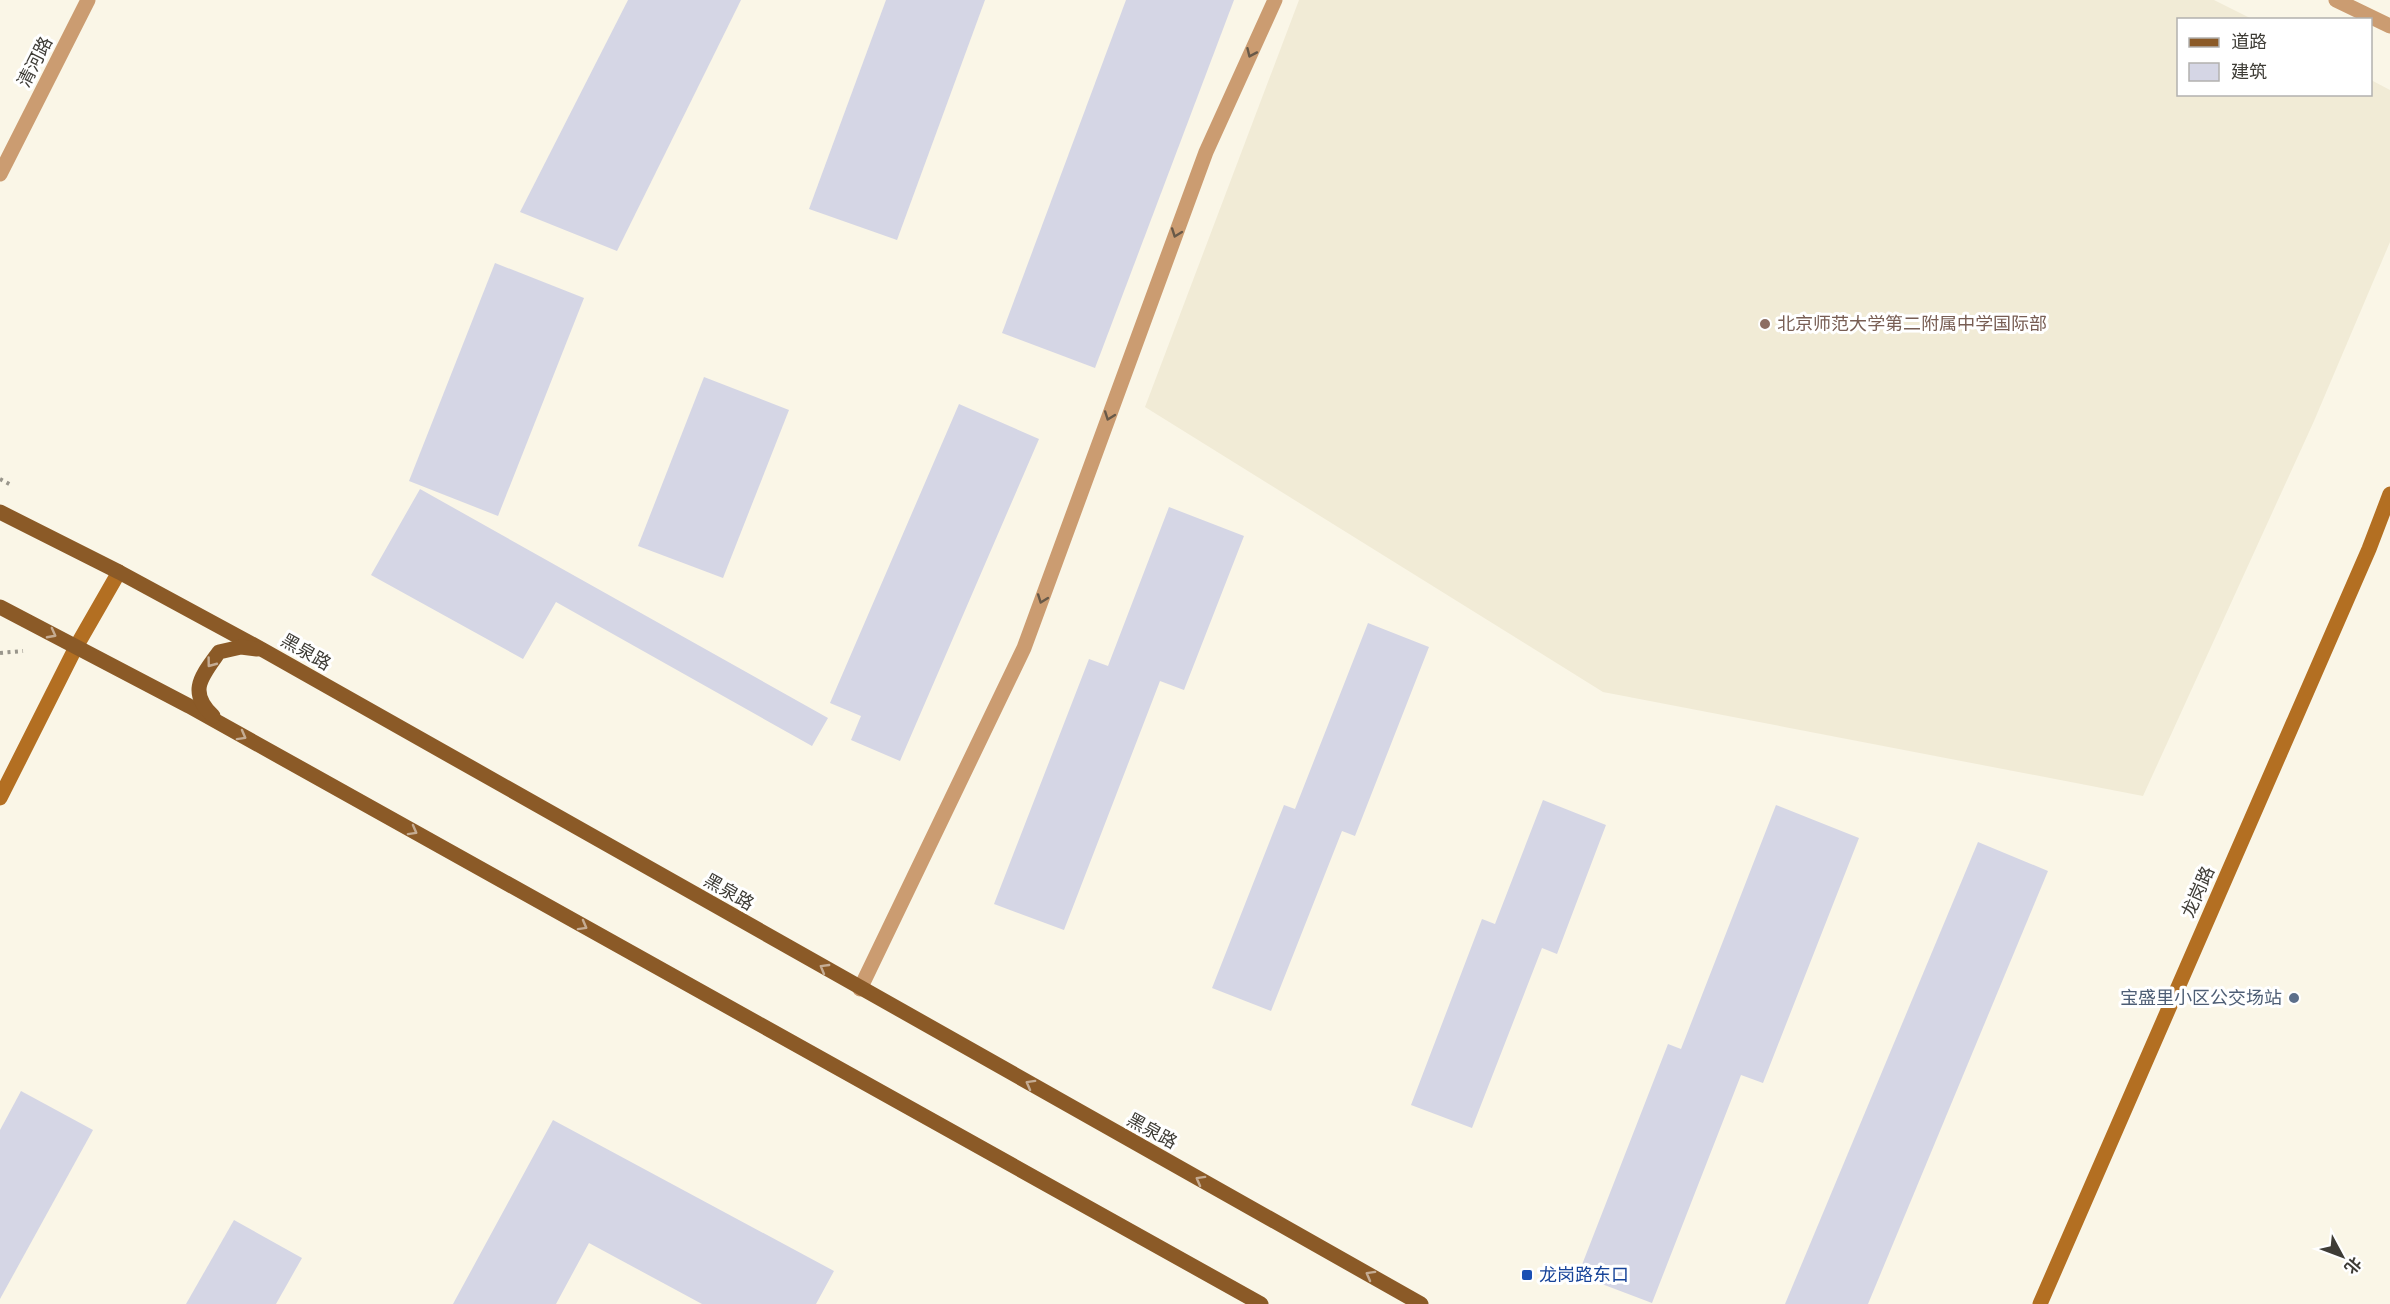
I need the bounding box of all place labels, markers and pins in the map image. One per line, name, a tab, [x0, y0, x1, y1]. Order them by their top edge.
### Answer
place label: 北京师范大学第二附属中学国际部	[1777, 313, 2047, 335]
marker: 北京师范大学第二附属中学国际部	[1758, 317, 1772, 331]
place label: 宝盛里小区公交场站	[2120, 987, 2282, 1009]
marker: 宝盛里小区公交场站	[2287, 991, 2301, 1005]
place label: 龙岗路东口	[1539, 1264, 1629, 1286]
marker: 龙岗路东口	[1520, 1268, 1534, 1282]

